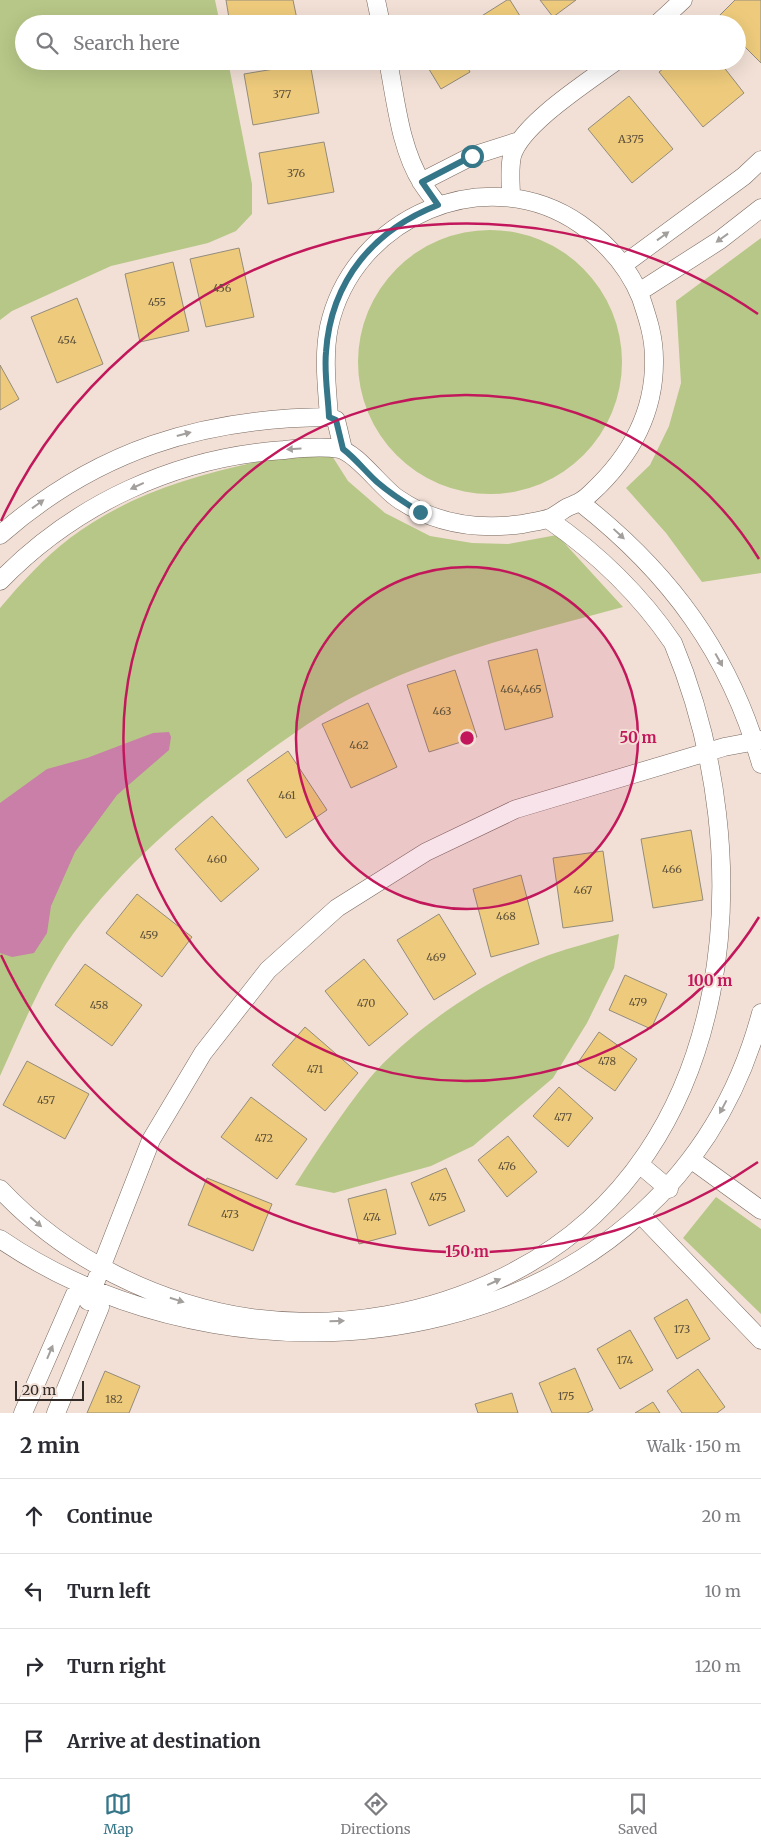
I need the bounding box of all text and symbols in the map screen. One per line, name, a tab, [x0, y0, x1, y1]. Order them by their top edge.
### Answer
search box	[15, 15, 746, 70]
icon: search	[33, 29, 61, 57]
text: Search here	[73, 31, 180, 55]
house number: 377	[273, 87, 291, 101]
house number: A375	[617, 132, 644, 146]
route start	[461, 145, 484, 168]
house number: 376	[287, 166, 305, 180]
one-way arrow	[656, 231, 670, 241]
one-way arrow	[716, 233, 729, 243]
house number: 456	[213, 281, 232, 295]
house number: 455	[148, 295, 166, 309]
house number: 454	[58, 333, 77, 347]
one-way arrow	[176, 430, 191, 438]
one-way arrow	[286, 445, 302, 453]
one-way arrow	[130, 482, 144, 490]
one-way arrow	[31, 499, 45, 509]
route end	[409, 501, 432, 524]
one-way arrow	[612, 528, 624, 540]
one-way arrow	[715, 654, 724, 667]
house number: 464,465	[500, 682, 542, 696]
house number: 463	[433, 704, 451, 718]
text: 50 m	[619, 728, 657, 747]
centre of rings	[458, 729, 476, 747]
house number: 462	[349, 738, 369, 752]
house number: 461	[278, 788, 296, 802]
house number: 460	[207, 852, 227, 866]
house number: 466	[662, 862, 682, 876]
house number: 467	[574, 883, 592, 897]
house number: 468	[496, 909, 516, 923]
house number: 459	[140, 928, 159, 942]
house number: 469	[426, 950, 446, 964]
text: 100 m	[688, 971, 732, 990]
house number: 479	[629, 995, 648, 1009]
house number: 470	[357, 996, 375, 1010]
house number: 458	[90, 998, 109, 1012]
house number: 478	[598, 1054, 617, 1068]
house number: 471	[307, 1062, 323, 1076]
house number: 457	[37, 1093, 55, 1107]
one-way arrow	[719, 1100, 728, 1114]
house number: 477	[554, 1110, 572, 1124]
house number: 472	[255, 1131, 273, 1145]
house number: 476	[498, 1159, 516, 1173]
house number: 475	[429, 1190, 447, 1204]
house number: 473	[221, 1207, 239, 1221]
house number: 474	[363, 1210, 381, 1224]
one-way arrow	[30, 1216, 42, 1227]
text: 150 m	[445, 1242, 489, 1261]
one-way arrow	[487, 1278, 501, 1286]
one-way arrow	[170, 1297, 185, 1305]
one-way arrow	[329, 1317, 345, 1325]
house number: 173	[674, 1322, 690, 1336]
one-way arrow	[46, 1344, 54, 1359]
house number: 174	[617, 1353, 633, 1367]
scale bar	[15, 1378, 84, 1401]
text: 20 m	[22, 1381, 56, 1399]
house number: 175	[558, 1389, 574, 1403]
house number: 182	[105, 1392, 123, 1406]
text: 2 min	[20, 1432, 80, 1459]
text: Walk · 150 m	[647, 1436, 741, 1456]
icon: ahead	[20, 1502, 48, 1530]
text: Continue	[67, 1504, 153, 1528]
text: 20 m	[702, 1506, 741, 1526]
icon: left	[20, 1577, 48, 1605]
text: Turn left	[67, 1579, 151, 1603]
text: 10 m	[704, 1581, 741, 1601]
icon: right	[20, 1652, 48, 1680]
text: Turn right	[67, 1654, 166, 1678]
text: 120 m	[695, 1656, 741, 1676]
icon: arrive	[20, 1727, 48, 1755]
text: Arrive at destination	[67, 1729, 261, 1753]
tab: Map	[104, 1790, 133, 1838]
tab: Directions	[341, 1790, 411, 1838]
tab: Saved	[618, 1790, 657, 1838]

